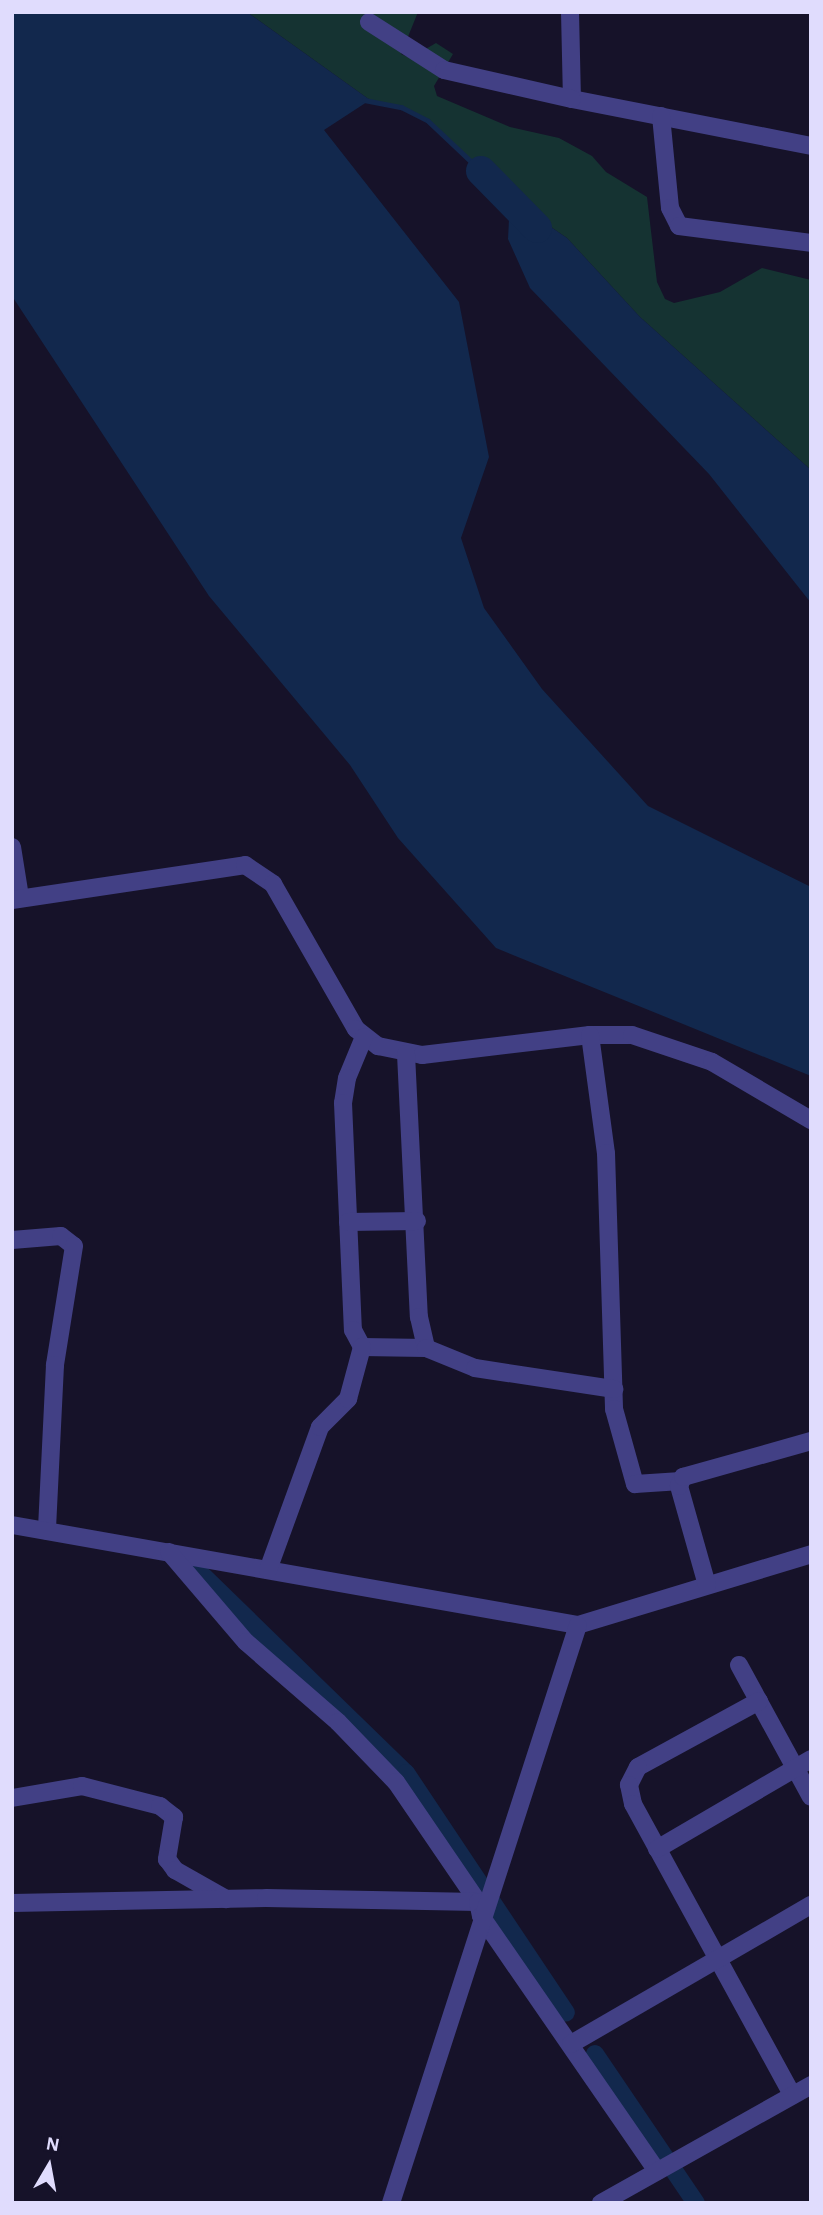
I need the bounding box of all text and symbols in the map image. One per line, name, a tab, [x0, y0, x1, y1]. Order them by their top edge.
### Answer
north arrow	[14, 2131, 84, 2201]
text: N	[45, 2134, 61, 2155]

